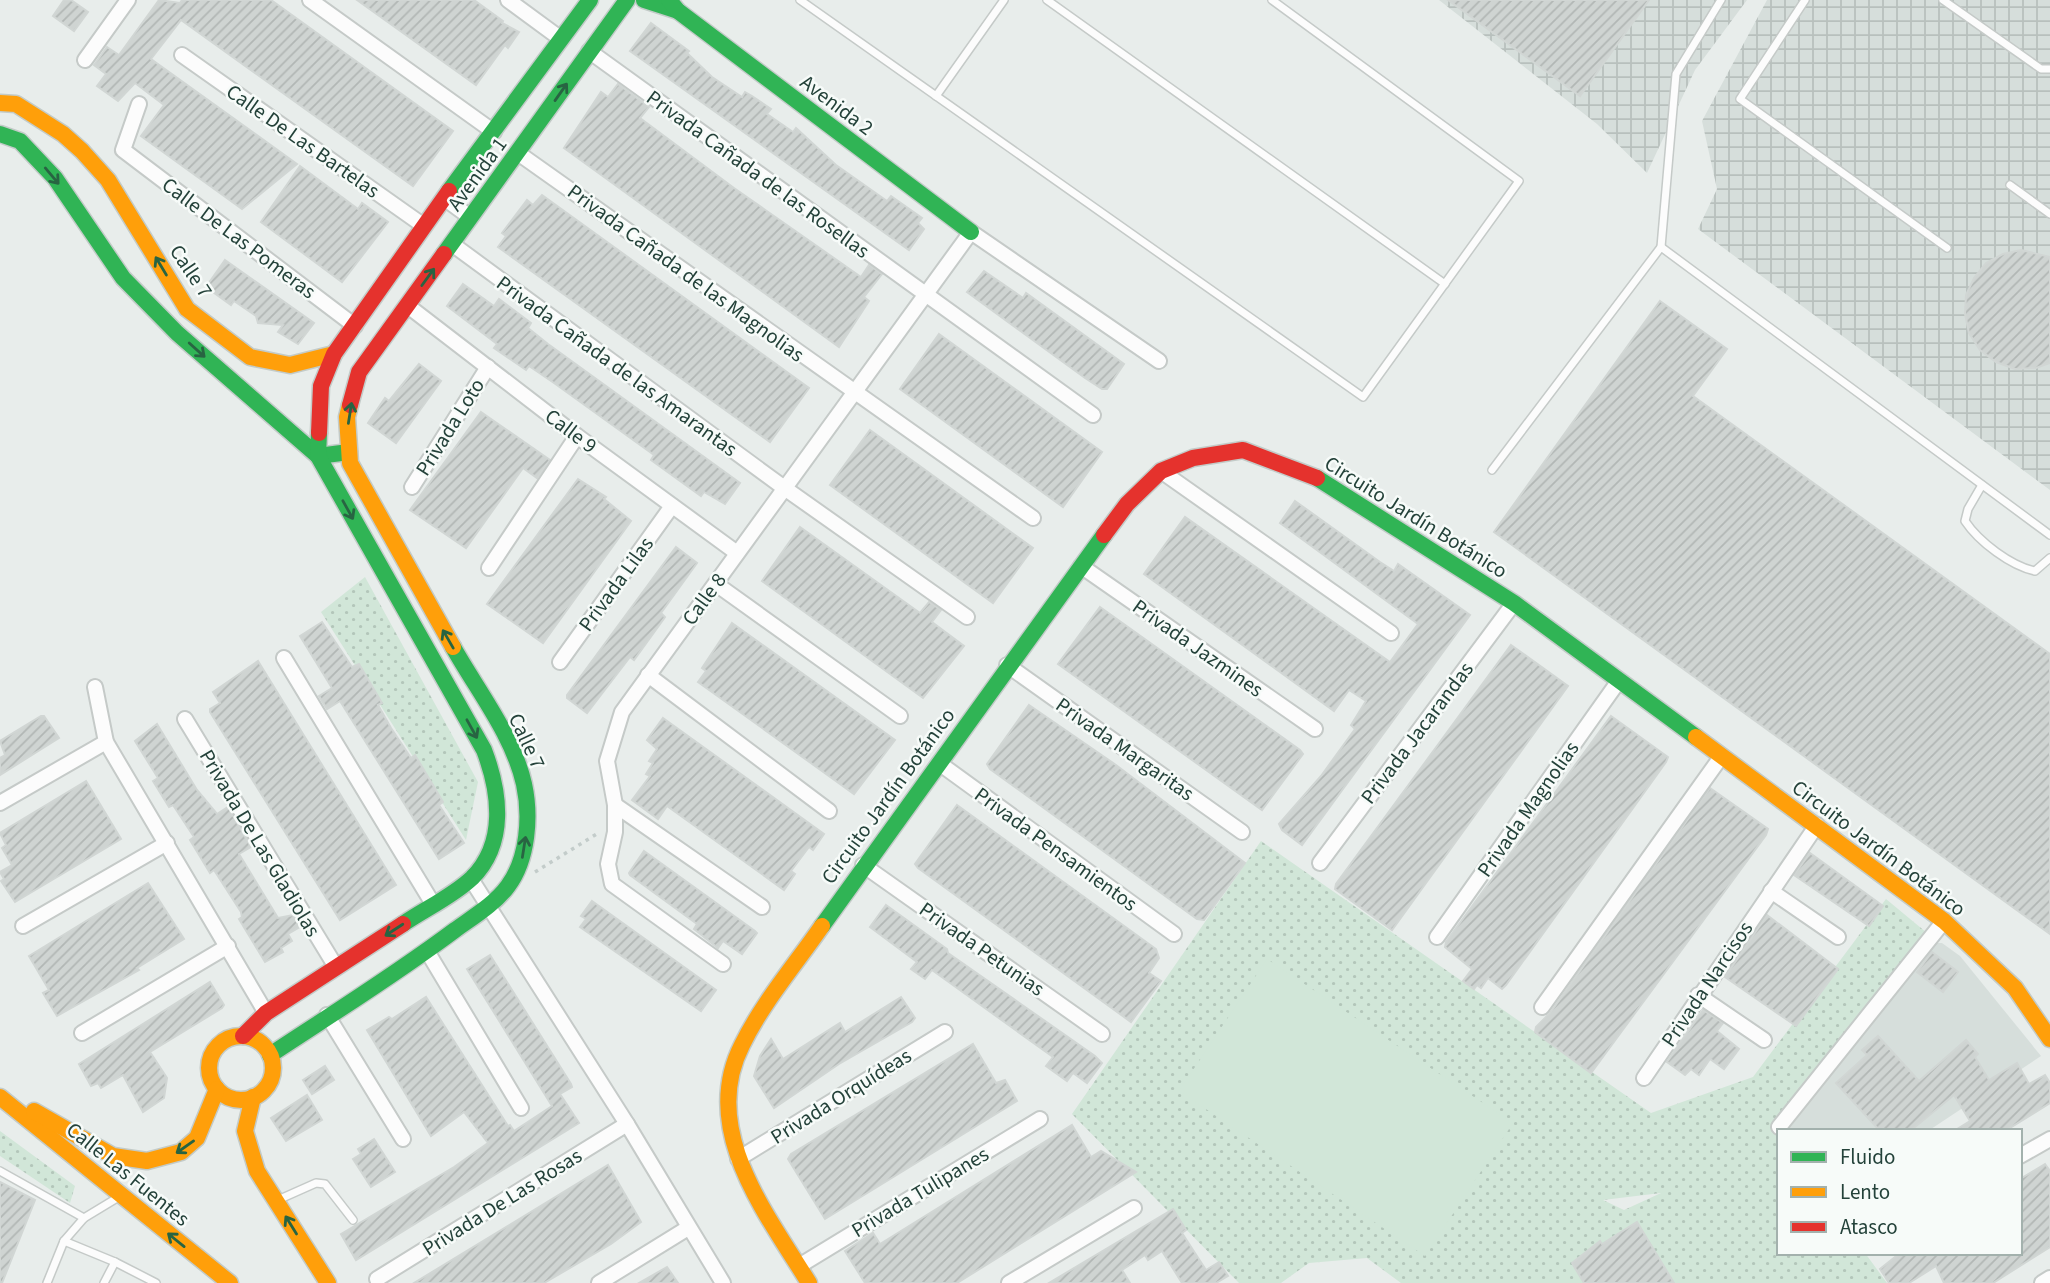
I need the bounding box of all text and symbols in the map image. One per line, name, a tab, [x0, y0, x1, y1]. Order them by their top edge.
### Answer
street label: Avenida 2	[794, 67, 880, 143]
street label: Calle De Las Bartelas	[220, 77, 386, 205]
one-way arrow	[554, 83, 568, 102]
street label: Privada Cañada de las Rosellas	[640, 83, 876, 265]
street label: Avenida 1	[440, 131, 514, 217]
one-way arrow	[44, 167, 60, 185]
street label: Calle De Las Pomeras	[156, 170, 322, 306]
street label: Privada Cañada de las Magnolias	[561, 177, 811, 369]
street label: Calle 7	[162, 238, 220, 304]
one-way arrow	[154, 256, 168, 276]
one-way arrow	[421, 268, 435, 287]
street label: Privada Cañada de las Amarantas	[490, 268, 744, 464]
one-way arrow	[187, 342, 205, 358]
street label: Privada Loto	[408, 372, 492, 482]
street label: Calle 9	[539, 401, 603, 461]
one-way arrow	[343, 402, 356, 425]
street label: Circuito Jardín Botánico	[1319, 448, 1513, 586]
one-way arrow	[341, 499, 355, 519]
street label: Privada Lilas	[571, 530, 661, 638]
street label: Calle 8	[675, 567, 733, 631]
street label: Privada Jazmines	[1126, 592, 1270, 704]
one-way arrow	[441, 630, 455, 650]
street label: Privada Jacarandas	[1353, 655, 1481, 810]
street label: Privada Margaritas	[1050, 690, 1201, 808]
street label: Circuito Jardín Botánico	[814, 702, 962, 890]
street label: Calle 7	[501, 708, 553, 774]
one-way arrow	[465, 719, 479, 739]
street label: Privada Magnolias	[1470, 735, 1586, 883]
street label: Privada De Las Gladiolas	[192, 744, 328, 943]
street label: Circuito Jardín Botánico	[1786, 773, 1972, 923]
street label: Privada Pensamientos	[968, 780, 1144, 919]
one-way arrow	[518, 836, 531, 859]
street label: Privada Petunias	[913, 895, 1051, 1004]
street label: Privada Narcisos	[1654, 915, 1760, 1053]
one-way arrow	[384, 923, 404, 937]
street label: Privada Orquídeas	[765, 1040, 917, 1151]
street label: Calle Las Fuentes	[60, 1115, 196, 1233]
legend	[1777, 1129, 2022, 1255]
street label: Privada Tulipanes	[846, 1139, 995, 1245]
one-way arrow	[176, 1140, 195, 1154]
street label: Privada De Las Rosas	[416, 1141, 588, 1263]
text: Fluido	[1840, 1142, 1895, 1172]
text: Lento	[1840, 1177, 1890, 1207]
text: Atasco	[1840, 1212, 1898, 1242]
one-way arrow	[284, 1216, 299, 1235]
one-way arrow	[168, 1232, 186, 1248]

